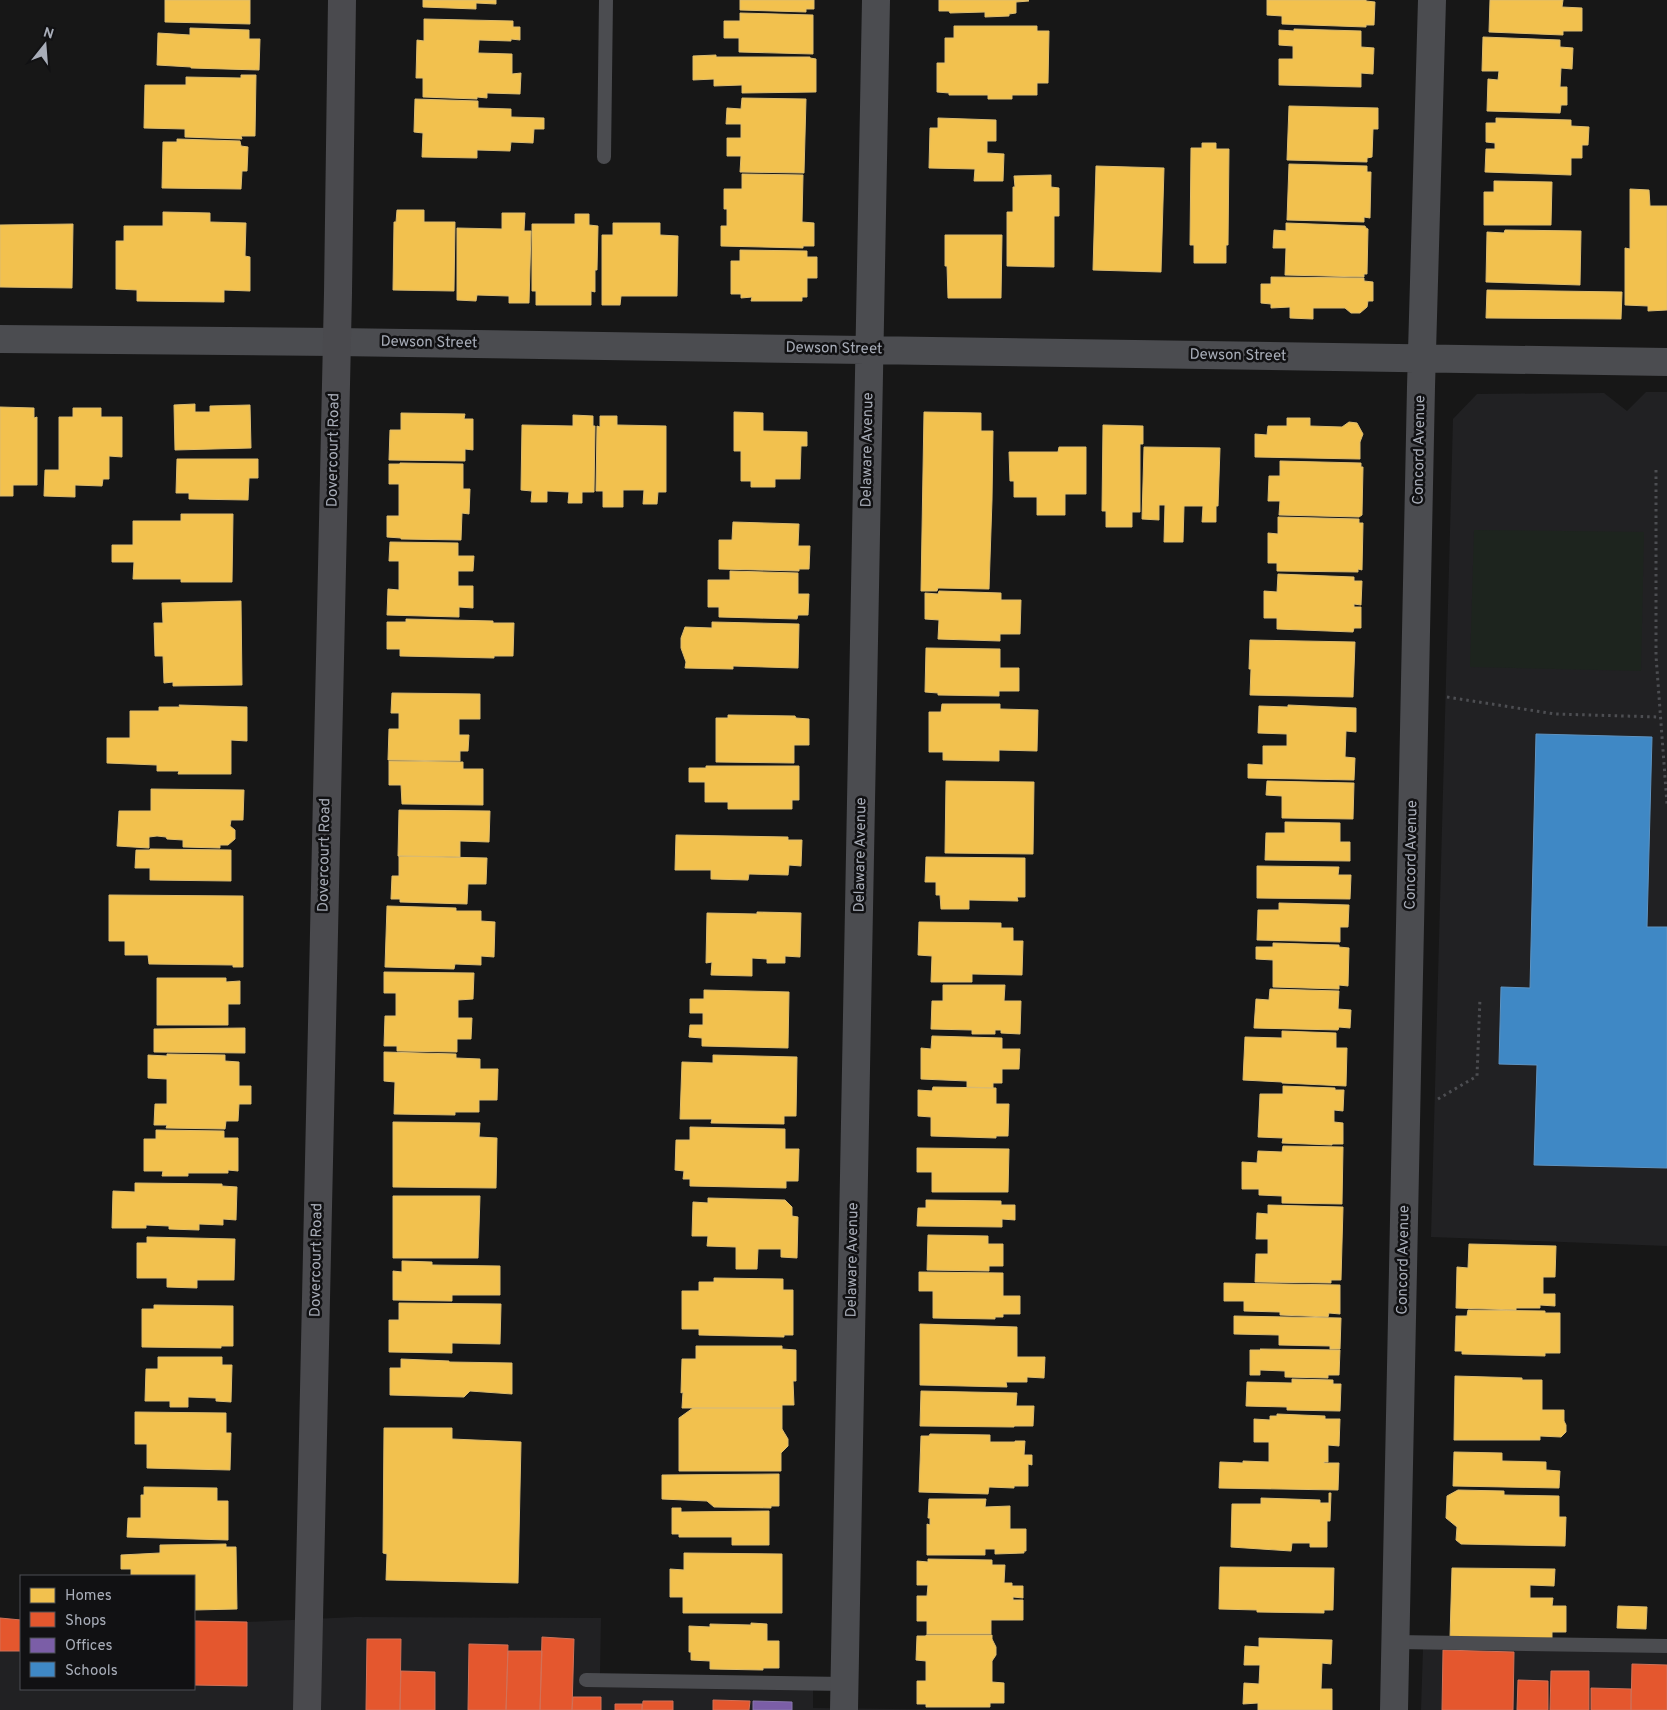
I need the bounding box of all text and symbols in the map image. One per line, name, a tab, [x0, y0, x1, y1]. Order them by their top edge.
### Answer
north arrow	[20, 20, 70, 70]
text: N	[41, 24, 56, 44]
street label: Dewson Street	[380, 333, 478, 353]
street label: Dewson Street	[785, 339, 883, 359]
street label: Dewson Street	[1189, 346, 1287, 366]
street label: Delaware Avenue	[857, 392, 879, 508]
street label: Dovercourt Road	[324, 393, 344, 507]
street label: Concord Avenue	[1410, 395, 1430, 505]
street label: Delaware Avenue	[850, 797, 872, 913]
street label: Dovercourt Road	[315, 798, 335, 912]
street label: Concord Avenue	[1402, 800, 1422, 910]
street label: Delaware Avenue	[842, 1202, 864, 1318]
street label: Dovercourt Road	[307, 1203, 327, 1317]
street label: Concord Avenue	[1394, 1205, 1414, 1315]
legend	[20, 1575, 195, 1690]
text: Homes	[65, 1587, 112, 1606]
text: Shops	[65, 1612, 106, 1631]
text: Offices	[65, 1637, 112, 1656]
text: Schools	[65, 1662, 118, 1681]

